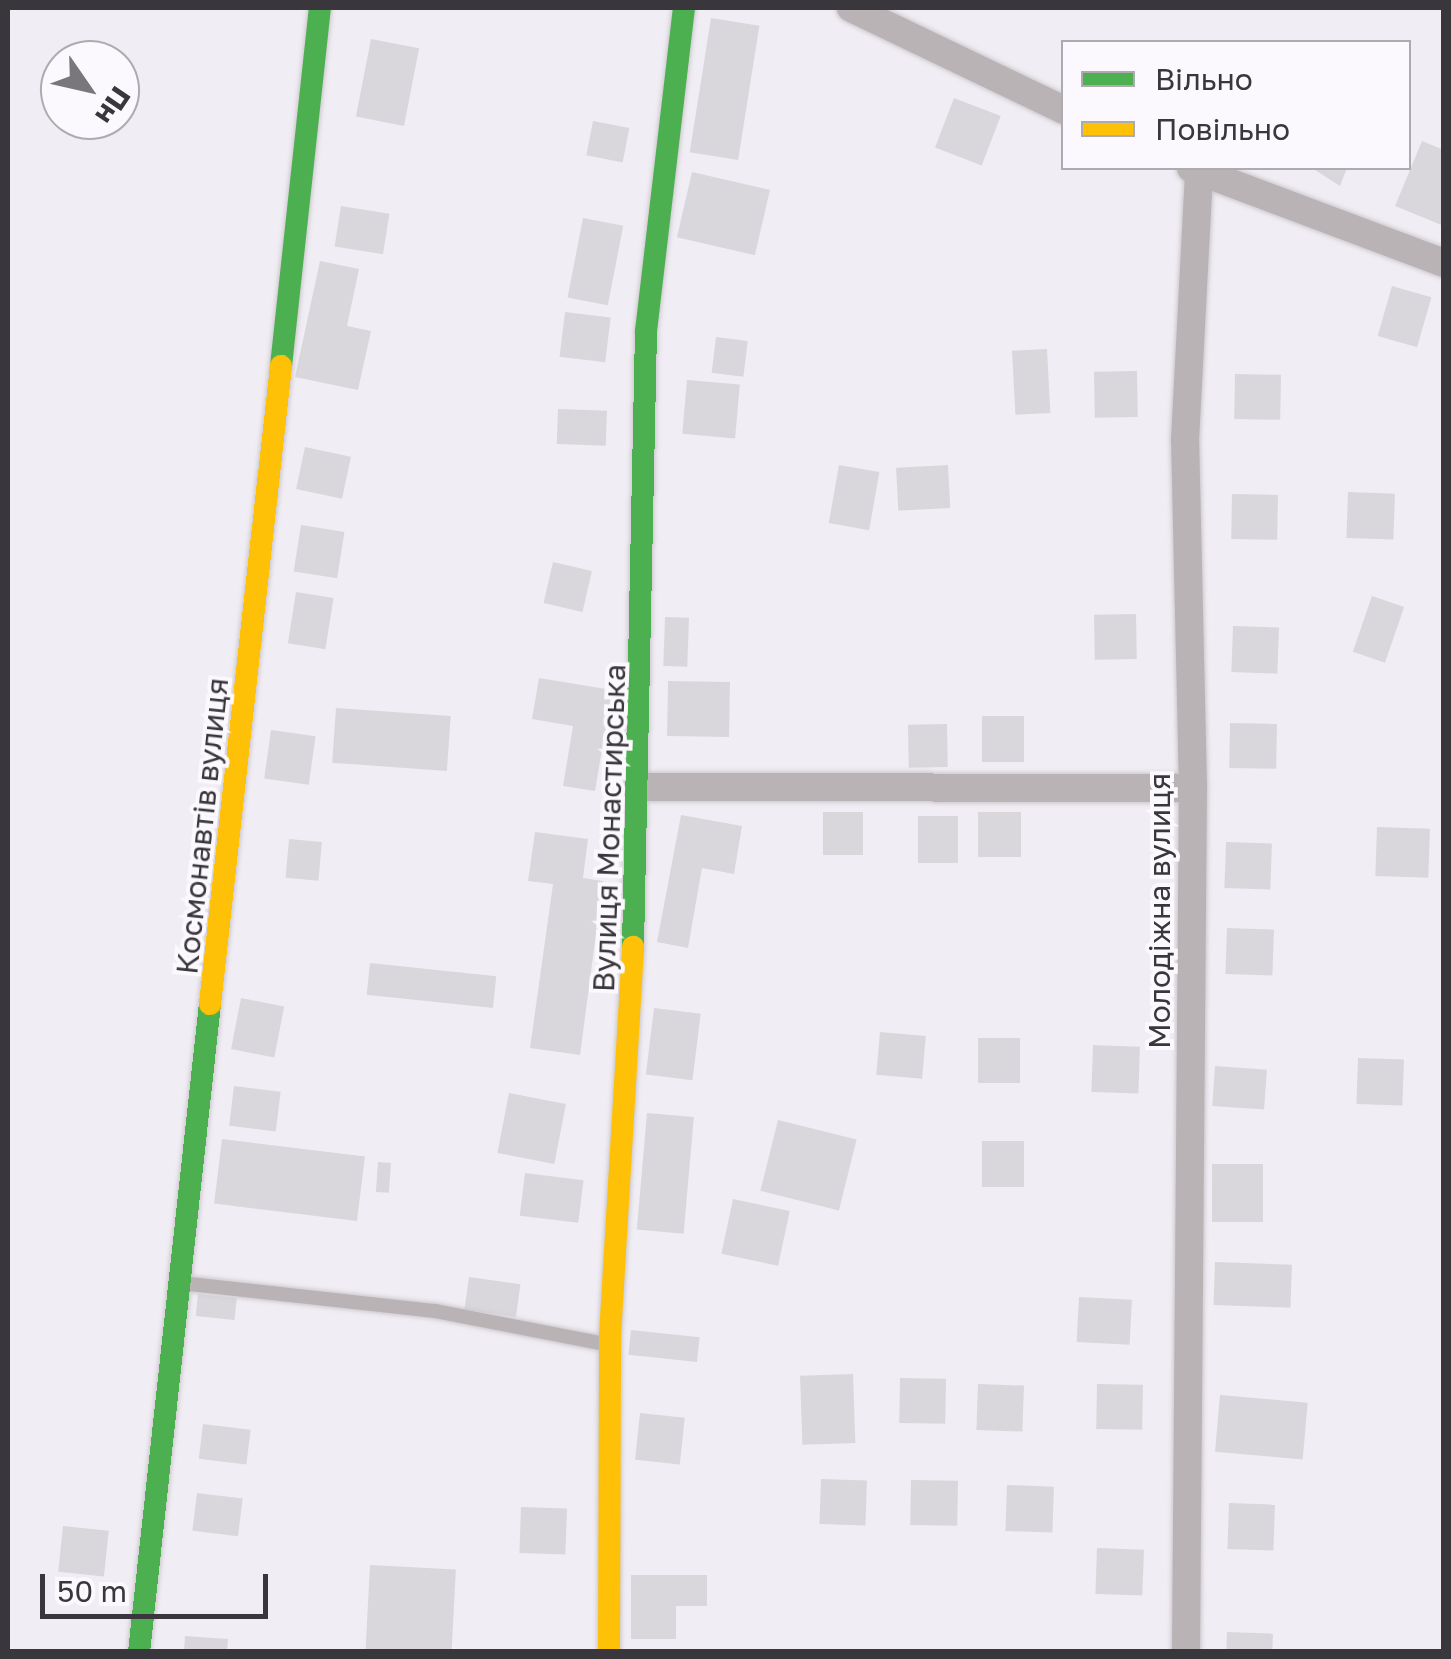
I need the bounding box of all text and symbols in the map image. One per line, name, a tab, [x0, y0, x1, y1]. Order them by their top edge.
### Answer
north arrow	[40, 40, 140, 140]
legend	[1061, 40, 1411, 170]
text: Вільно	[1155, 61, 1253, 97]
text: Пн	[89, 81, 138, 131]
text: Повільно	[1155, 111, 1290, 147]
street label: Вулиця Монастирська	[585, 663, 633, 993]
street label: Космонавтів вулиця	[169, 676, 235, 976]
street label: Молодіжна вулиця	[1141, 773, 1177, 1049]
scale bar	[45, 1554, 272, 1616]
text: 50 m	[57, 1573, 127, 1609]

